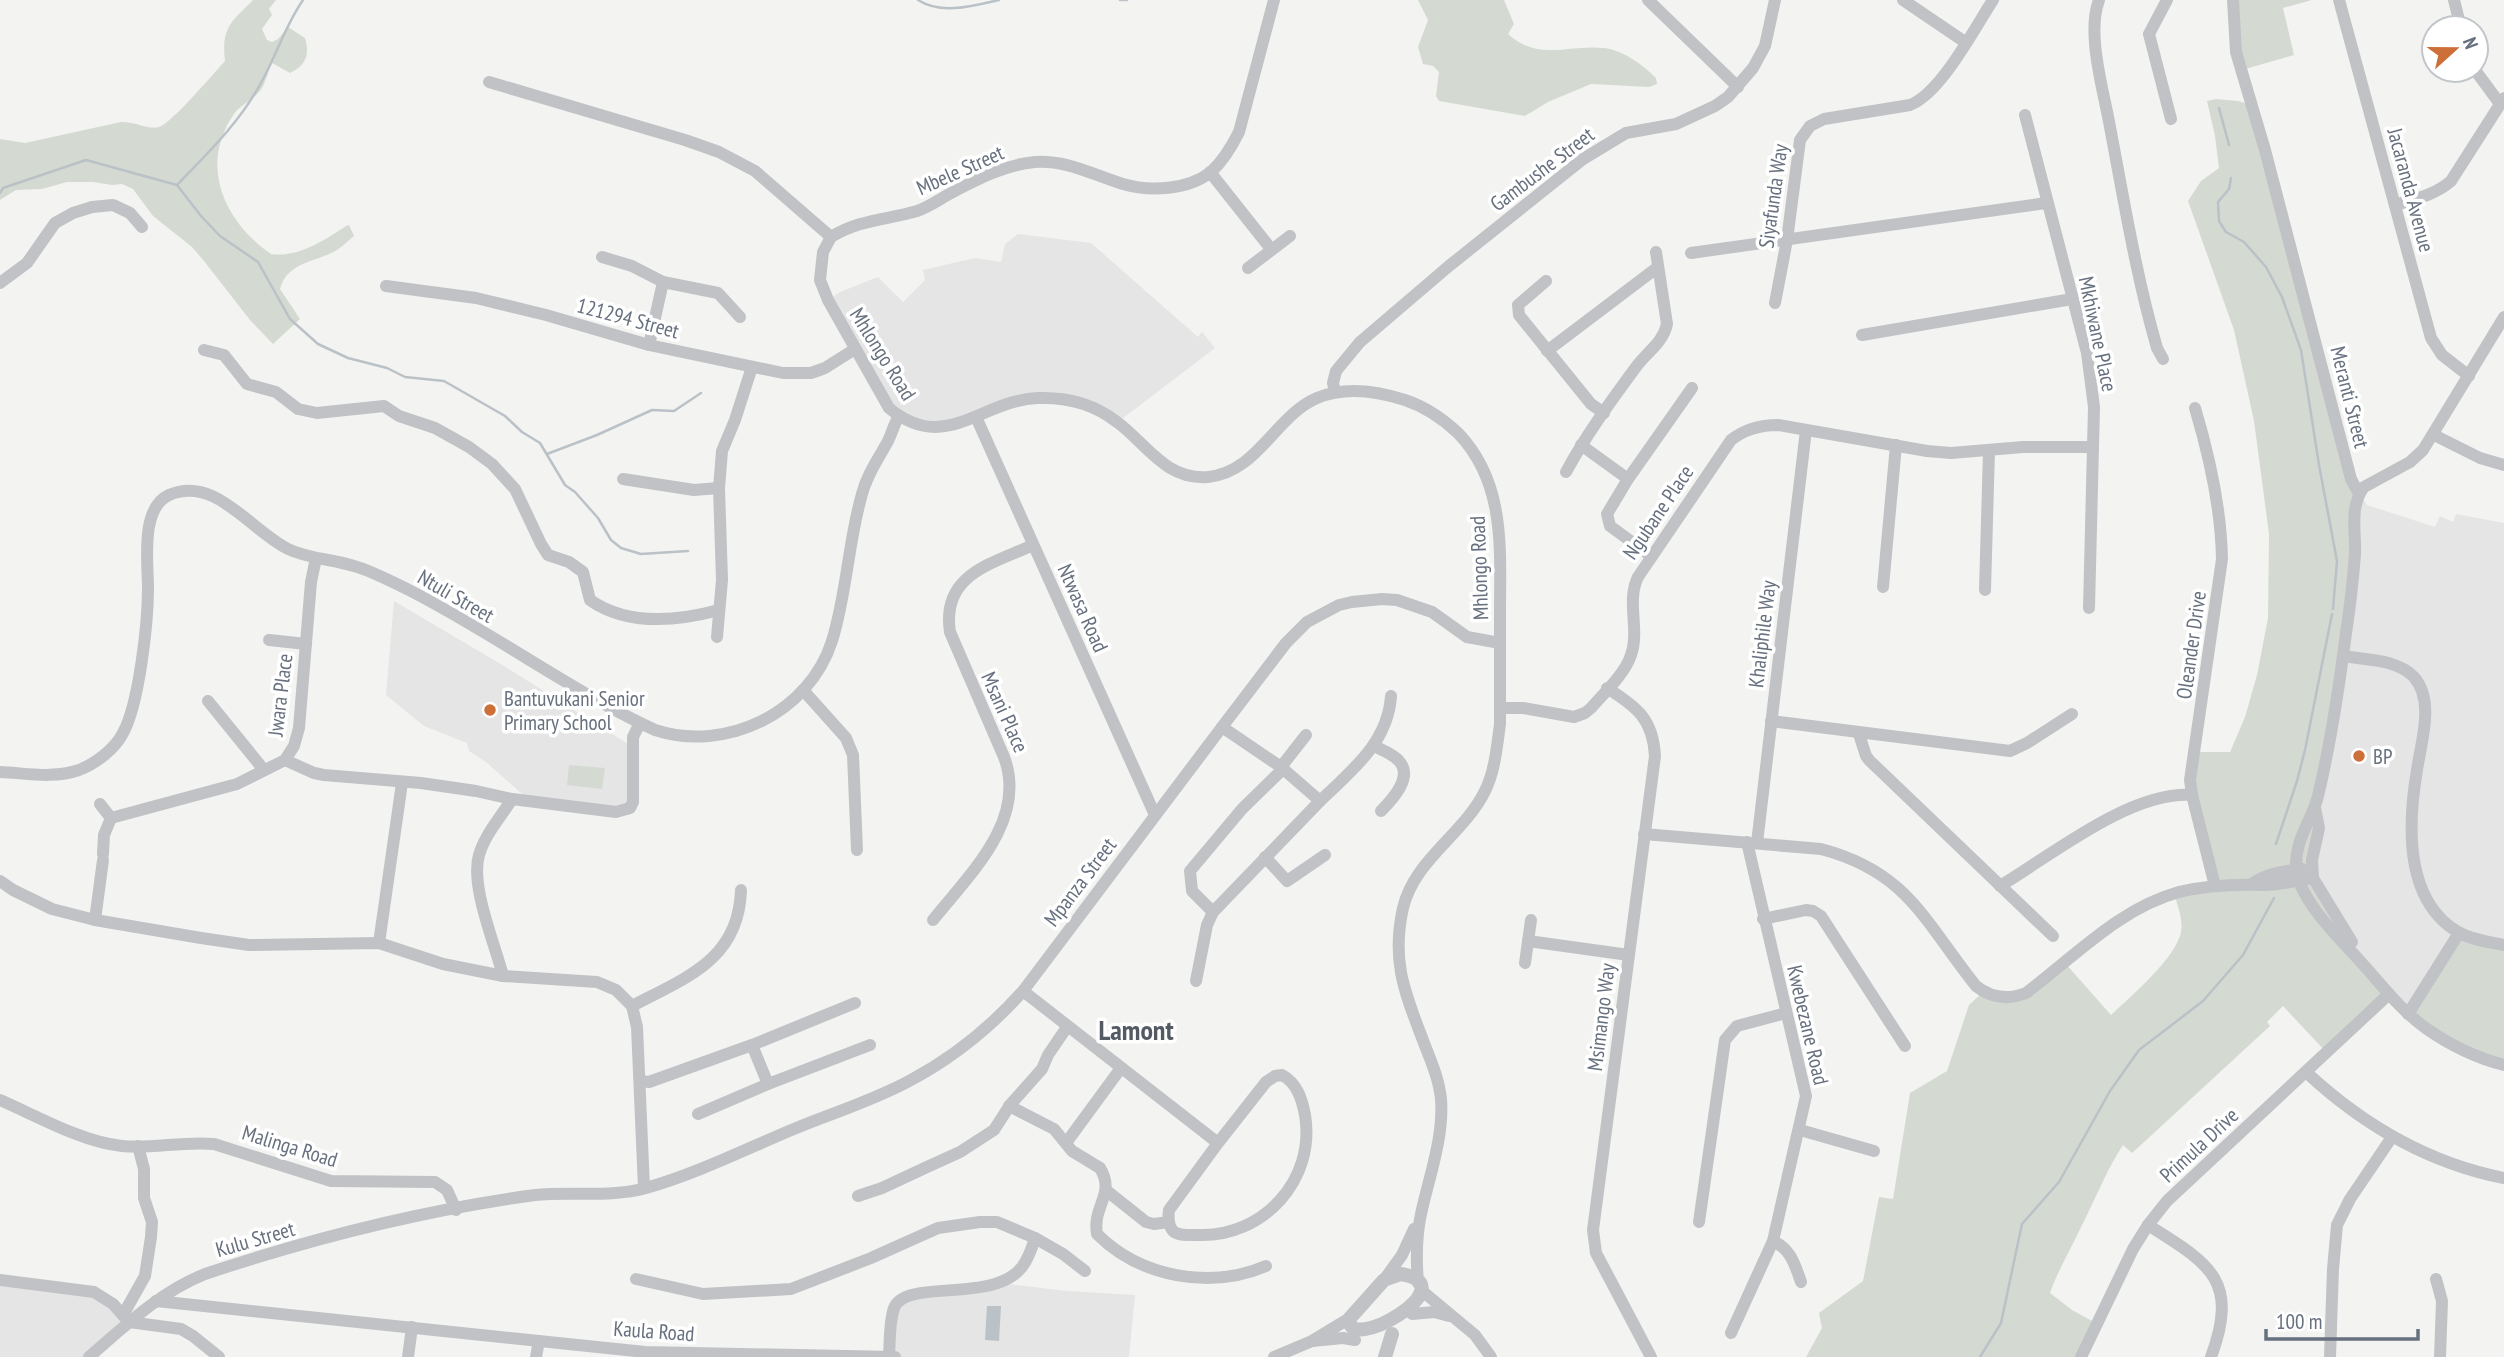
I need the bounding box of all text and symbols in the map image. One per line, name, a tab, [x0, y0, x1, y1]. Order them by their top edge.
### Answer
north arrow	[2420, 14, 2490, 84]
text: N	[2458, 34, 2484, 52]
street label: Gambushe Street	[1485, 121, 1600, 217]
street label: Jacaranda Avenue	[2381, 124, 2441, 255]
street label: Mbele Street	[912, 139, 1008, 201]
street label: Siyafunda Way	[1752, 142, 1794, 250]
street label: Mkhiwane Place	[2073, 274, 2123, 394]
street label: 121294 Street	[574, 291, 682, 345]
street label: Mhlongo Road	[844, 303, 922, 405]
street label: Meranti Street	[2324, 343, 2376, 451]
street label: Ngubane Place	[1617, 460, 1699, 564]
street label: Mhlongo Road	[1464, 515, 1494, 621]
street label: Ntwasa Road	[1052, 560, 1114, 656]
street label: Ntuli Street	[413, 563, 499, 629]
street label: Khaliphile Way	[1742, 579, 1782, 689]
street label: Oleander Drive	[2170, 589, 2212, 701]
street label: Jwara Place	[261, 652, 298, 739]
street label: Msani Place	[975, 667, 1035, 757]
place label: Bantuvukani Senior Primary School	[504, 685, 645, 736]
marker: Bantuvukani Senior Primary School	[482, 702, 498, 718]
place label: BP	[2373, 743, 2392, 770]
marker: BP	[2351, 748, 2367, 764]
street label: Mpanza Street	[1038, 832, 1122, 932]
street label: Msimango Way	[1581, 962, 1621, 1072]
street label: Kwebezane Road	[1781, 962, 1835, 1088]
district label: Lamont	[1098, 1011, 1174, 1048]
street label: Primula Drive	[2154, 1102, 2244, 1188]
street label: Malinga Road	[239, 1119, 341, 1173]
street label: Kulu Street	[212, 1215, 298, 1263]
scale bar	[2266, 1298, 2418, 1342]
text: 100 m	[2276, 1308, 2322, 1335]
street label: Kaula Road	[613, 1315, 695, 1347]

